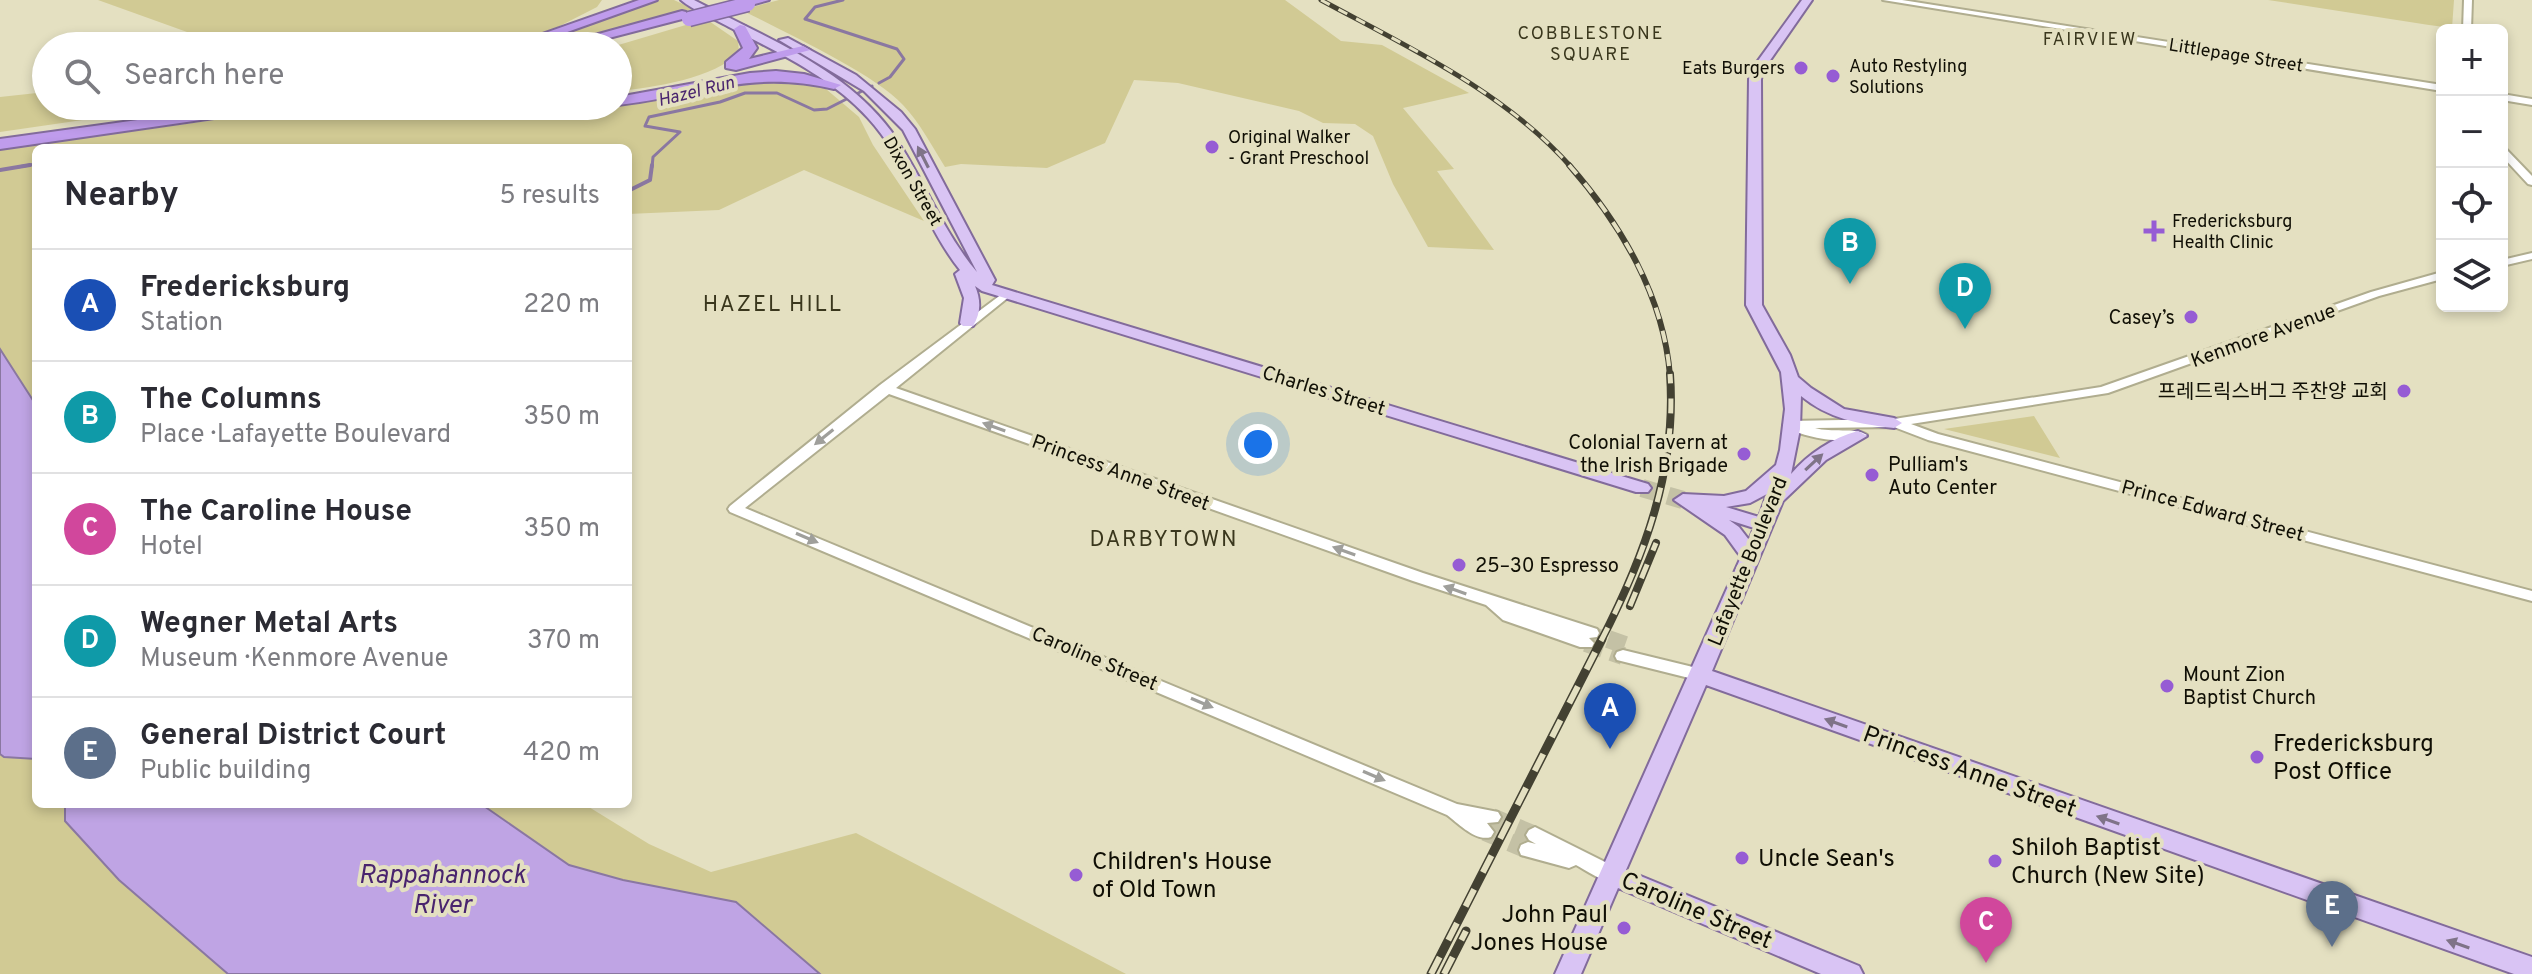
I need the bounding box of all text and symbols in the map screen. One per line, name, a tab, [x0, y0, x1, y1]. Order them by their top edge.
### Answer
district label: COBBLESTONE SQUARE	[1517, 23, 1665, 67]
map controls	[2436, 24, 2508, 312]
button: +	[2436, 24, 2508, 96]
district label: FAIRVIEW	[2043, 29, 2137, 52]
search box	[32, 32, 632, 120]
street label: Littlepage Street	[2167, 34, 2305, 78]
icon: search	[60, 54, 104, 98]
place label: Auto Restyling Solutions	[1849, 56, 1967, 100]
text: Search here	[124, 58, 284, 95]
place label: Eats Burgers	[1682, 58, 1785, 81]
marker: Eats Burgers	[1792, 59, 1810, 77]
marker: Auto Restyling Solutions	[1824, 67, 1842, 85]
water label: Hazel Run	[656, 72, 737, 113]
button: −	[2436, 96, 2508, 168]
place label: Original Walker - Grant Preschool	[1228, 127, 1369, 171]
street label: Dixon Street	[877, 133, 947, 231]
marker: Original Walker - Grant Preschool	[1203, 138, 1221, 156]
one-way arrow	[917, 146, 930, 169]
button: locate	[2436, 168, 2508, 240]
text: Nearby	[64, 175, 179, 218]
text: 5 results	[499, 180, 600, 213]
place label: Fredericksburg Health Clinic	[2172, 211, 2293, 255]
pin: B	[1824, 218, 1876, 284]
marker: Fredericksburg Health Clinic	[2143, 220, 2165, 242]
button: layers	[2436, 240, 2508, 312]
pin: D	[1939, 263, 1991, 329]
text: Fredericksburg	[140, 270, 350, 307]
text: A	[81, 289, 99, 322]
text: 220 m	[523, 289, 600, 322]
district label: HAZEL HILL	[703, 292, 843, 319]
street label: Kenmore Avenue	[2188, 299, 2340, 375]
place label: Casey’s	[2108, 306, 2175, 332]
text: Station	[140, 307, 223, 340]
marker: Casey’s	[2182, 308, 2200, 326]
street label: Charles Street	[1259, 361, 1388, 423]
place label: 프레드릭스버그 주찬양 교회	[2158, 380, 2388, 406]
text: The Columns	[140, 382, 322, 419]
marker: 프레드릭스버그 주찬양 교회	[2395, 382, 2413, 400]
text: B	[81, 401, 99, 434]
text: 350 m	[523, 401, 600, 434]
text: Place · Lafayette Boulevard	[140, 419, 451, 452]
one-way arrow	[981, 420, 1005, 432]
your location	[1238, 424, 1278, 464]
one-way arrow	[814, 428, 834, 445]
street label: Princess Anne Street	[1028, 430, 1213, 518]
place label: Colonial Tavern at the Irish Brigade	[1568, 431, 1728, 480]
marker: Colonial Tavern at the Irish Brigade	[1735, 445, 1753, 463]
place label: Pulliam's Auto Center	[1888, 453, 1997, 502]
one-way arrow	[1804, 454, 1823, 472]
marker: Pulliam's Auto Center	[1863, 466, 1881, 484]
street label: Lafayette Boulevard	[1703, 473, 1795, 650]
street label: Prince Edward Street	[2118, 475, 2307, 549]
text: The Caroline House	[140, 494, 412, 531]
text: C	[82, 513, 98, 546]
text: 350 m	[523, 513, 600, 546]
district label: DARBYTOWN	[1089, 527, 1239, 554]
text: Hotel	[140, 531, 203, 564]
one-way arrow	[795, 532, 819, 545]
one-way arrow	[1332, 544, 1356, 557]
place label: 25–30 Espresso	[1475, 554, 1619, 580]
marker: 25–30 Espresso	[1450, 556, 1468, 574]
one-way arrow	[1443, 584, 1467, 596]
text: Wegner Metal Arts	[140, 606, 398, 643]
street label: Caroline Street	[1027, 622, 1161, 698]
text: D	[81, 625, 99, 658]
text: 370 m	[527, 625, 600, 658]
text: Museum · Kenmore Avenue	[140, 643, 449, 676]
place label: Mount Zion Baptist Church	[2183, 663, 2316, 712]
marker: Mount Zion Baptist Church	[2158, 677, 2176, 695]
pin: A	[1584, 683, 1636, 749]
one-way arrow	[1190, 697, 1214, 710]
one-way arrow	[1824, 717, 1848, 729]
text: General District Court	[140, 718, 446, 755]
street label: Princess Anne Street	[1858, 720, 2080, 825]
place label: Fredericksburg Post Office	[2273, 730, 2434, 788]
text: E	[82, 737, 98, 770]
text: 420 m	[523, 737, 600, 770]
marker: Fredericksburg Post Office	[2248, 748, 2266, 766]
text: Public building	[140, 755, 311, 788]
one-way arrow	[1362, 769, 1385, 782]
one-way arrow	[2095, 813, 2119, 825]
place label: Shiloh Baptist Church (New Site)	[2011, 834, 2205, 892]
place label: Uncle Sean's	[1758, 845, 1895, 875]
place label: Children's House of Old Town	[1092, 848, 1272, 906]
marker: Uncle Sean's	[1733, 849, 1751, 867]
marker: Shiloh Baptist Church (New Site)	[1986, 852, 2004, 870]
water label: Rappahannock River	[358, 860, 527, 923]
marker: Children's House of Old Town	[1067, 866, 1085, 884]
street label: Caroline Street	[1616, 866, 1776, 957]
pin: E	[2306, 881, 2358, 947]
pin: C	[1960, 897, 2012, 963]
place label: John Paul Jones House	[1471, 901, 1608, 959]
marker: John Paul Jones House	[1615, 919, 1633, 937]
one-way arrow	[2446, 937, 2470, 949]

